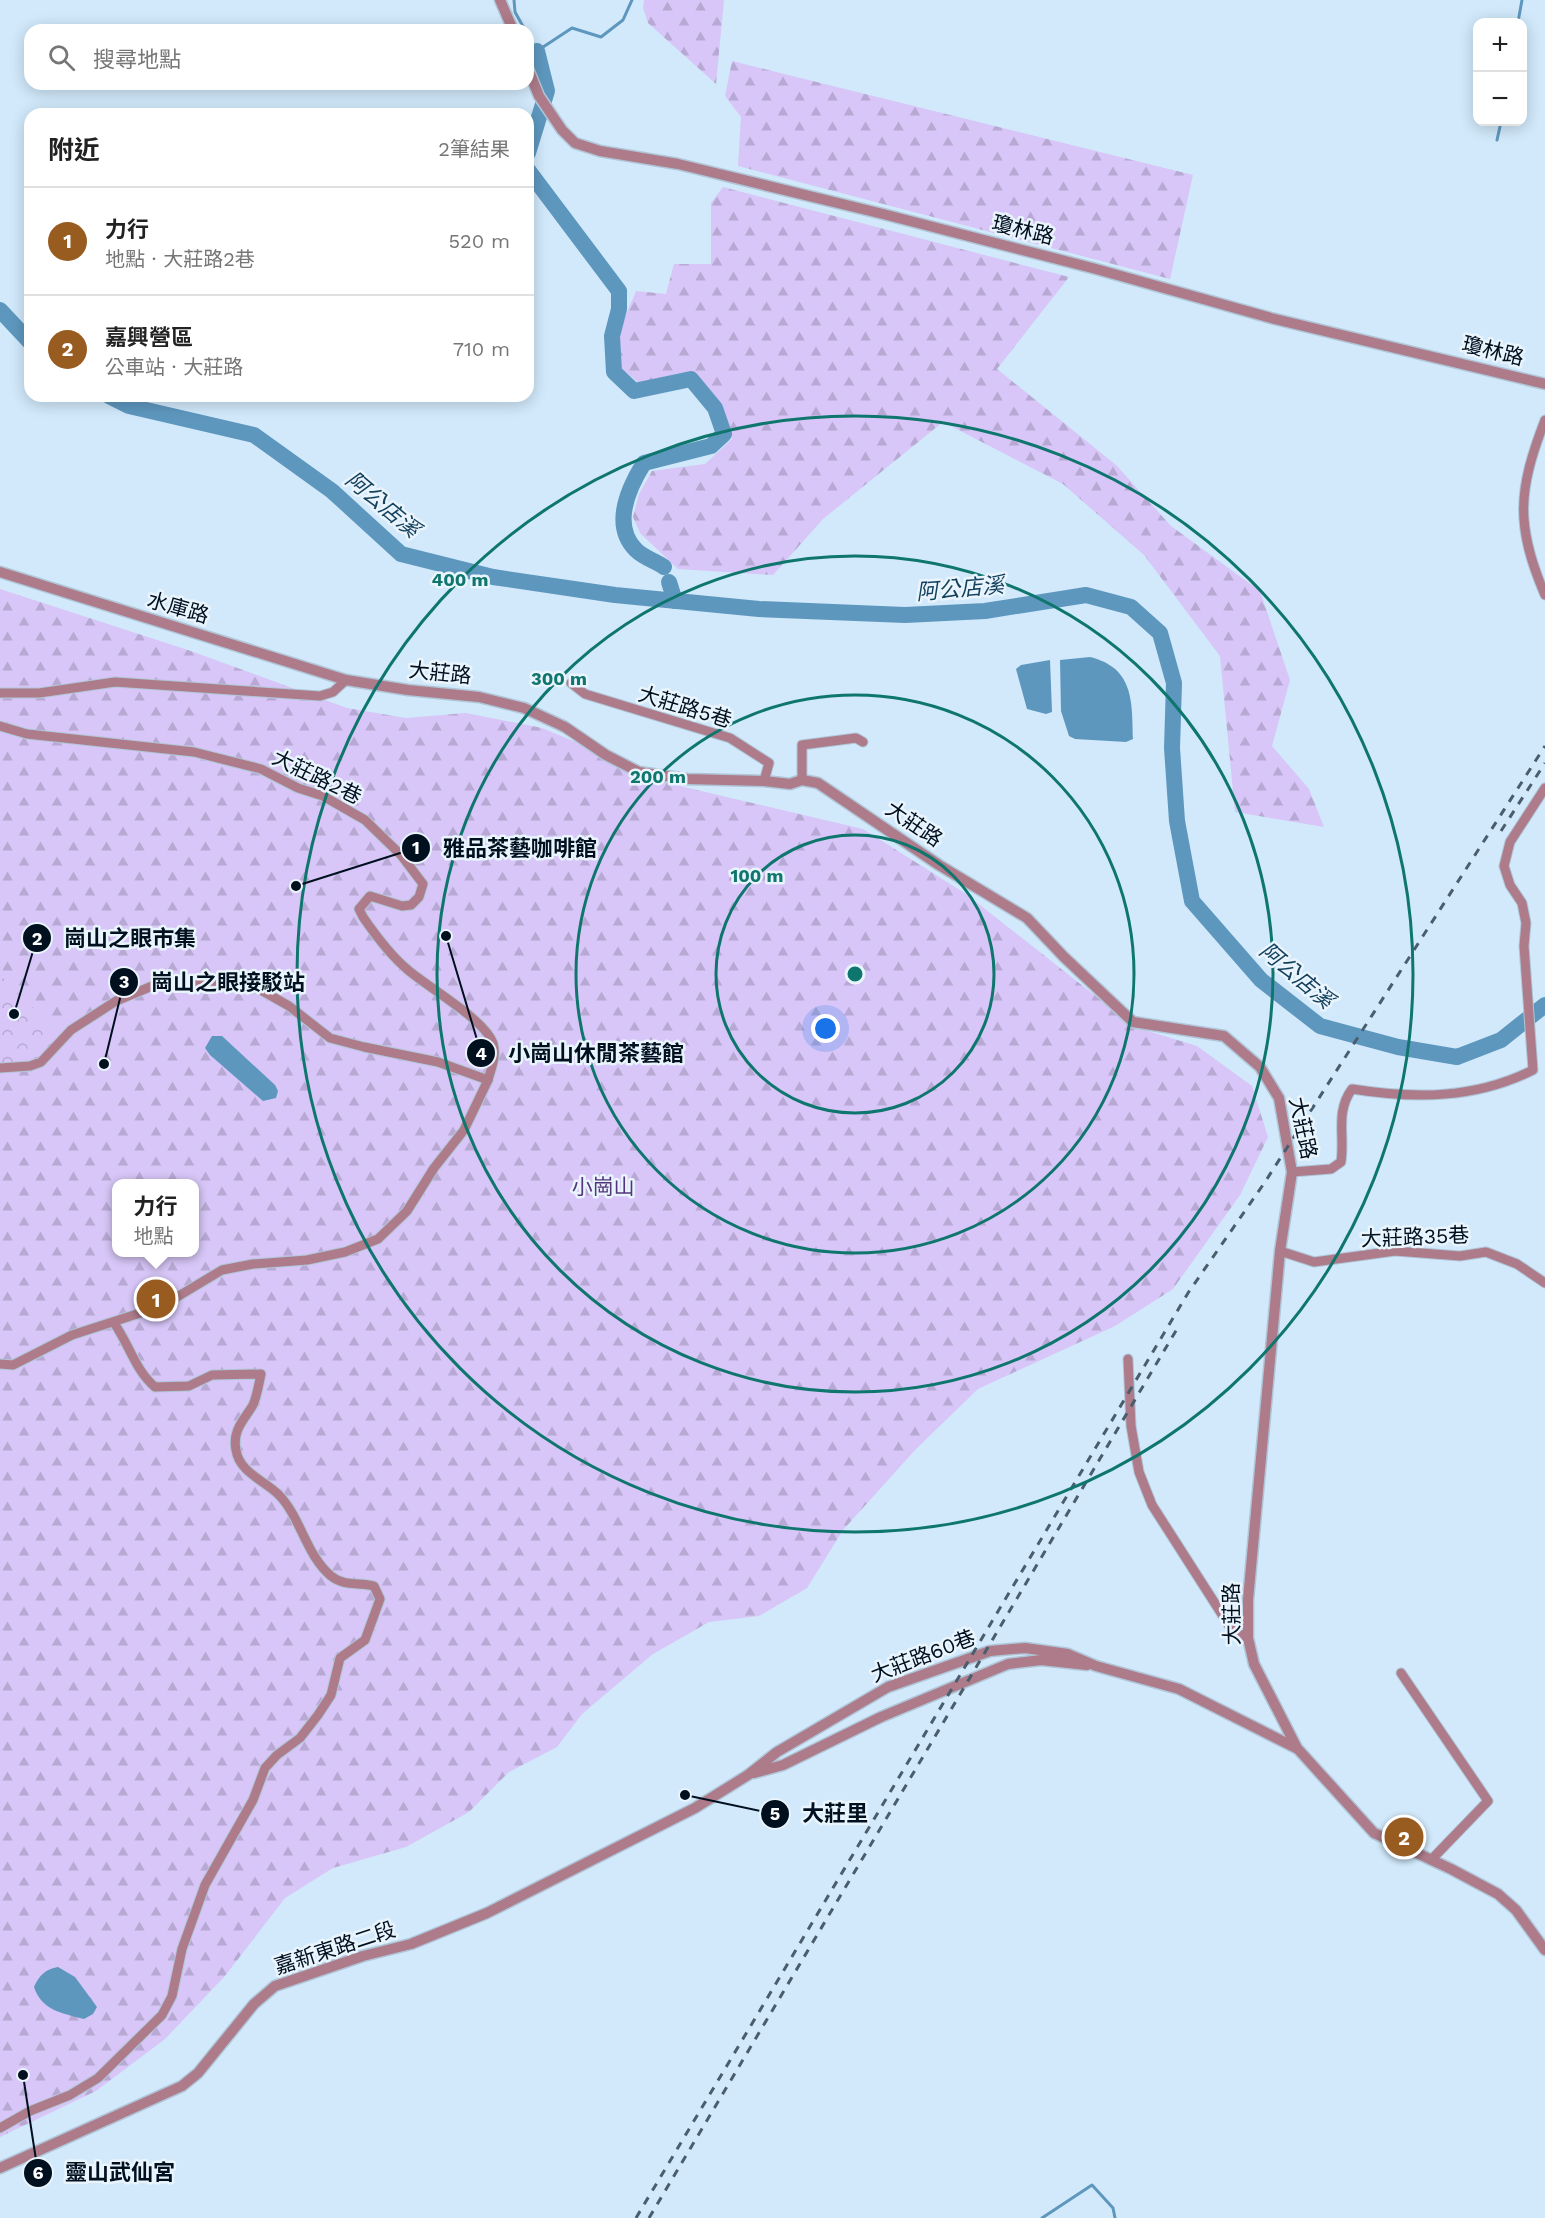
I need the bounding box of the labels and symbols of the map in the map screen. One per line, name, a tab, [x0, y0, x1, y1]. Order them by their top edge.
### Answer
street label: 瓊林路	[990, 210, 1057, 249]
street label: 瓊林路	[1460, 331, 1527, 370]
water label: 阿公店溪	[341, 467, 427, 544]
text: 400 m	[432, 569, 488, 590]
water label: 阿公店溪	[915, 572, 1008, 605]
street label: 水庫路	[144, 587, 212, 628]
street label: 大莊路	[407, 657, 473, 688]
text: 300 m	[531, 668, 587, 689]
street label: 大莊路5巷	[635, 680, 735, 733]
street label: 大莊路2巷	[268, 744, 366, 809]
text: 200 m	[630, 766, 686, 787]
street label: 大莊路	[881, 796, 947, 852]
callout: 雅品茶藝咖啡館	[401, 828, 609, 868]
text: 雅品茶藝咖啡館	[443, 836, 597, 861]
text: 1	[412, 837, 420, 858]
text: 100 m	[730, 865, 784, 886]
callout: 崗山之眼市集	[22, 918, 208, 958]
text: 崗山之眼市集	[64, 926, 196, 951]
text: 2	[32, 928, 42, 949]
water label: 阿公店溪	[1255, 938, 1341, 1015]
callout: 崗山之眼接駁站	[109, 962, 317, 1002]
centre of rings	[845, 964, 865, 984]
text: 崗山之眼接駁站	[151, 970, 305, 995]
text: 3	[119, 971, 129, 992]
your location	[811, 1014, 840, 1043]
callout: 小崗山休閒茶藝館	[466, 1033, 696, 1073]
text: 小崗山休閒茶藝館	[508, 1041, 684, 1066]
text: 4	[475, 1043, 487, 1064]
street label: 大莊路	[1285, 1094, 1322, 1161]
park label: 小崗山	[572, 1174, 635, 1199]
street label: 大莊路35巷	[1360, 1222, 1470, 1251]
pin: 1	[136, 1276, 176, 1322]
street label: 大莊路	[1218, 1582, 1245, 1646]
street label: 大莊路60巷	[867, 1624, 979, 1687]
callout: 大莊里	[760, 1794, 880, 1834]
text: 大莊里	[802, 1801, 868, 1826]
text: 5	[770, 1803, 780, 1824]
pin: 2	[1384, 1814, 1424, 1860]
street label: 嘉新東路二段	[271, 1916, 399, 1979]
callout: 靈山武仙宮	[23, 2153, 187, 2193]
text: 靈山武仙宮	[65, 2160, 175, 2185]
text: 6	[32, 2162, 44, 2183]

